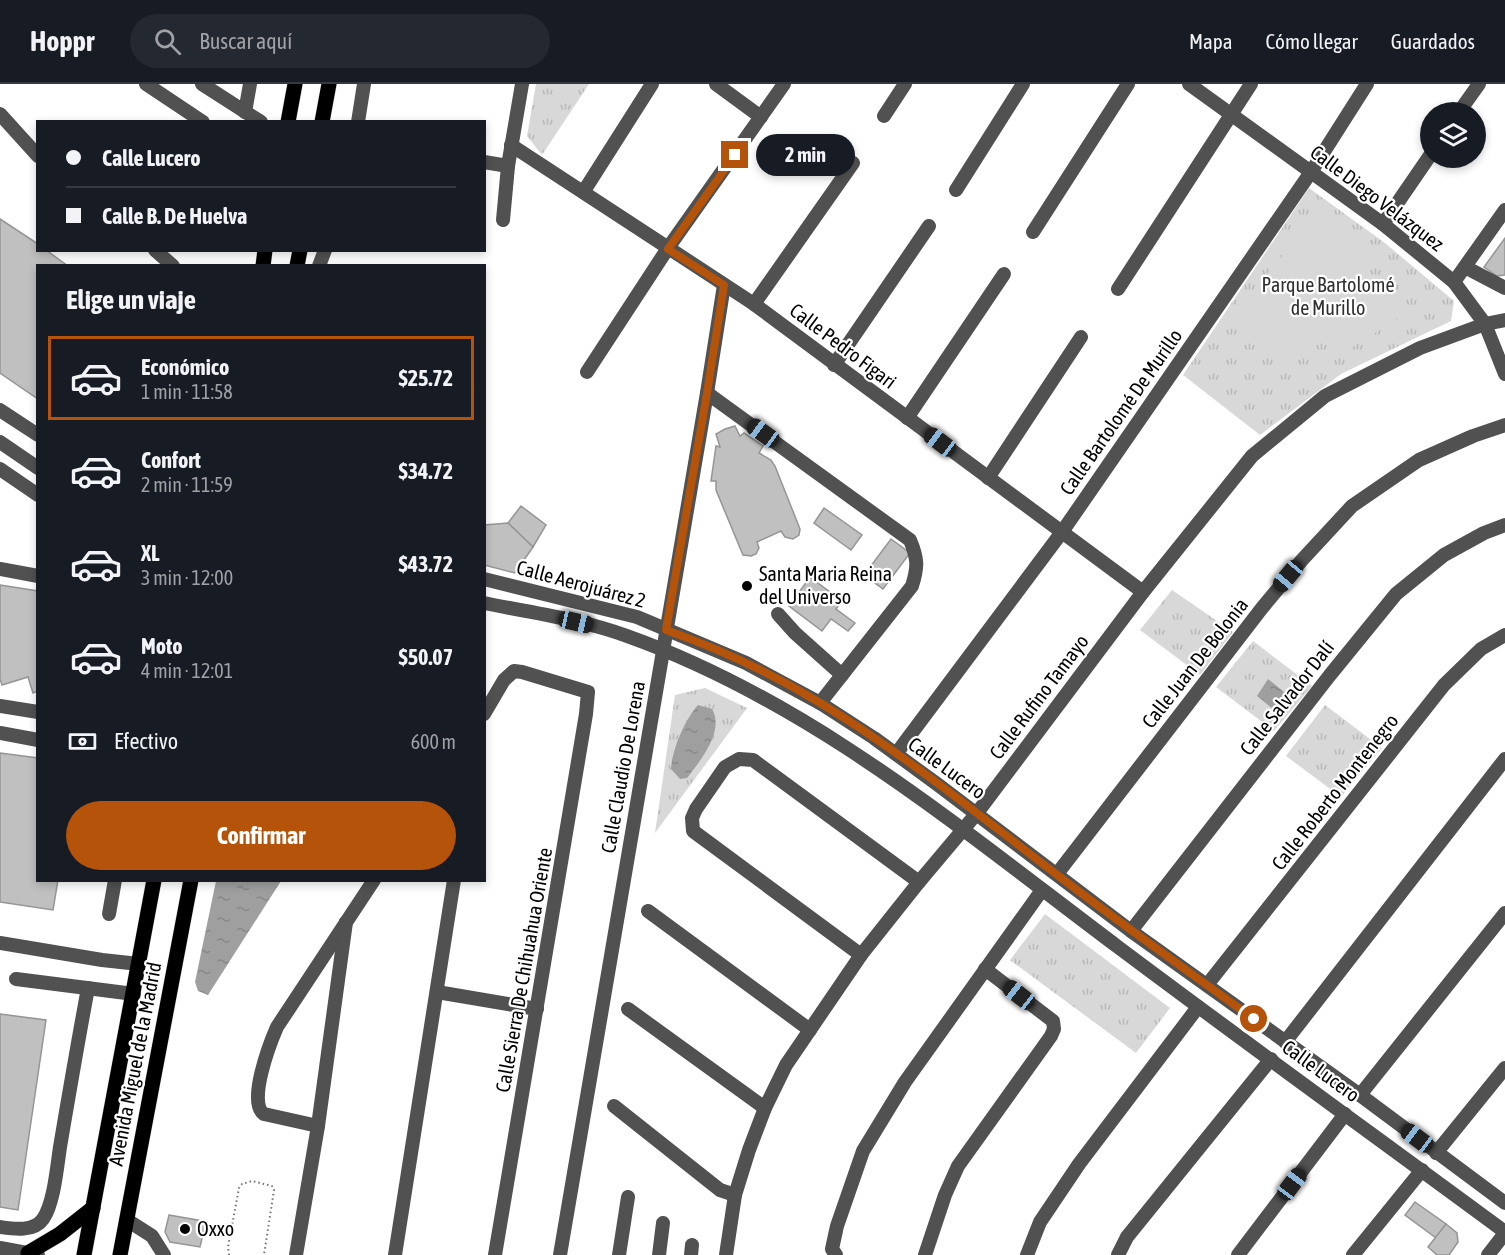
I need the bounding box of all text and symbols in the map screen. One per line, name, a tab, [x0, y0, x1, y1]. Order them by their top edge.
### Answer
search box	[130, 14, 550, 68]
text: Hoppr	[30, 25, 94, 57]
icon: search	[151, 25, 184, 58]
text: Buscar aquí	[199, 28, 292, 54]
text: Mapa	[1189, 29, 1233, 53]
text: Cómo llegar	[1266, 29, 1358, 53]
text: Guardados	[1391, 29, 1475, 53]
map controls	[1420, 102, 1486, 168]
button: layers	[1420, 102, 1486, 168]
callout: 2 min	[756, 134, 855, 176]
street label: Calle Diego Velázquez	[1306, 140, 1449, 255]
route end	[721, 141, 748, 168]
text: 2 min	[785, 143, 826, 166]
text: Calle Lucero	[102, 145, 201, 171]
text: Calle B. De Huelva	[102, 203, 247, 229]
park label: Parque Bartolomé de Murillo	[1262, 273, 1394, 319]
text: Elige un viaje	[66, 284, 196, 315]
street label: Calle Pedro Figari	[786, 298, 901, 393]
street label: Calle Bartolomé De Murillo	[1055, 324, 1187, 499]
icon: car	[69, 351, 123, 405]
text: Económico	[141, 354, 229, 380]
text: $25.72	[398, 365, 453, 391]
text: 1 min · 11:58	[141, 380, 233, 403]
car	[743, 415, 783, 451]
car	[920, 424, 960, 460]
icon: car	[69, 444, 123, 498]
text: Confort	[141, 447, 201, 473]
text: $34.72	[398, 458, 453, 484]
text: 2 min · 11:59	[141, 473, 233, 496]
icon: car	[69, 537, 123, 591]
text: XL	[141, 540, 159, 566]
text: $43.72	[398, 551, 453, 577]
street label: Calle Aerojuárez 2	[514, 555, 648, 612]
car	[1270, 556, 1306, 596]
place label: Santa Maria Reina del Universo	[759, 562, 892, 608]
text: 3 min · 12:00	[141, 566, 233, 589]
marker: Santa Maria Reina del Universo	[740, 579, 754, 593]
street label: Calle Juan De Bolonia	[1137, 593, 1252, 732]
car	[556, 609, 596, 635]
icon: car	[69, 630, 123, 684]
street label: Calle Rufino Tamayo	[984, 630, 1093, 764]
text: Moto	[141, 633, 183, 659]
street label: Calle Salvador Dalí	[1235, 636, 1339, 759]
text: $50.07	[398, 644, 453, 670]
text: 4 min · 12:01	[141, 659, 233, 682]
street label: Calle Claudio De Lorena	[596, 679, 649, 855]
street label: Calle Roberto Montenegro	[1267, 709, 1403, 874]
icon: cash	[66, 725, 99, 758]
text: Efectivo	[114, 728, 178, 754]
text: 600 m	[411, 730, 456, 753]
street label: Calle Lucero	[904, 732, 990, 803]
button: Confirmar	[66, 801, 456, 870]
street label: Calle Sierra De Chihuahua Oriente	[491, 846, 556, 1094]
street label: Avenida Miguel de la Madrid	[103, 960, 166, 1168]
car	[999, 977, 1039, 1013]
route start	[1240, 1005, 1267, 1032]
street label: Calle Lucero	[1278, 1035, 1364, 1106]
car	[1397, 1120, 1437, 1156]
car	[1274, 1164, 1310, 1204]
place label: Oxxo	[197, 1217, 234, 1240]
marker: Oxxo	[178, 1222, 192, 1236]

